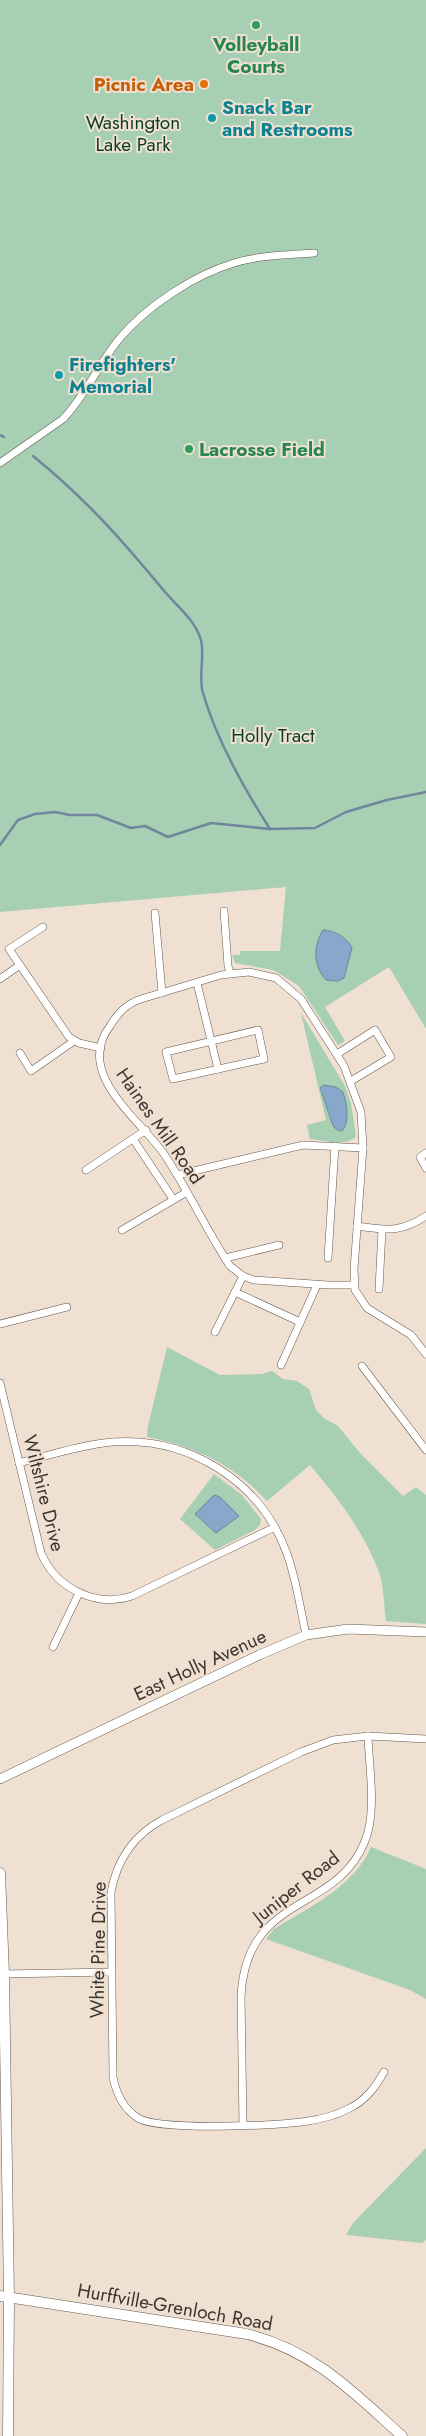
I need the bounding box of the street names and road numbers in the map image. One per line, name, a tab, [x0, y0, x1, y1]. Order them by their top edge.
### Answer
street label: Haines Mill Road	[110, 1062, 210, 1190]
street label: Wiltshire Drive	[16, 1432, 72, 1554]
street label: East Holly Avenue	[129, 1622, 271, 1708]
street label: Juniper Road	[245, 1845, 345, 1931]
street label: White Pine Drive	[83, 1881, 113, 2019]
street label: Hurffville-Grenloch Road	[75, 2277, 275, 2337]

